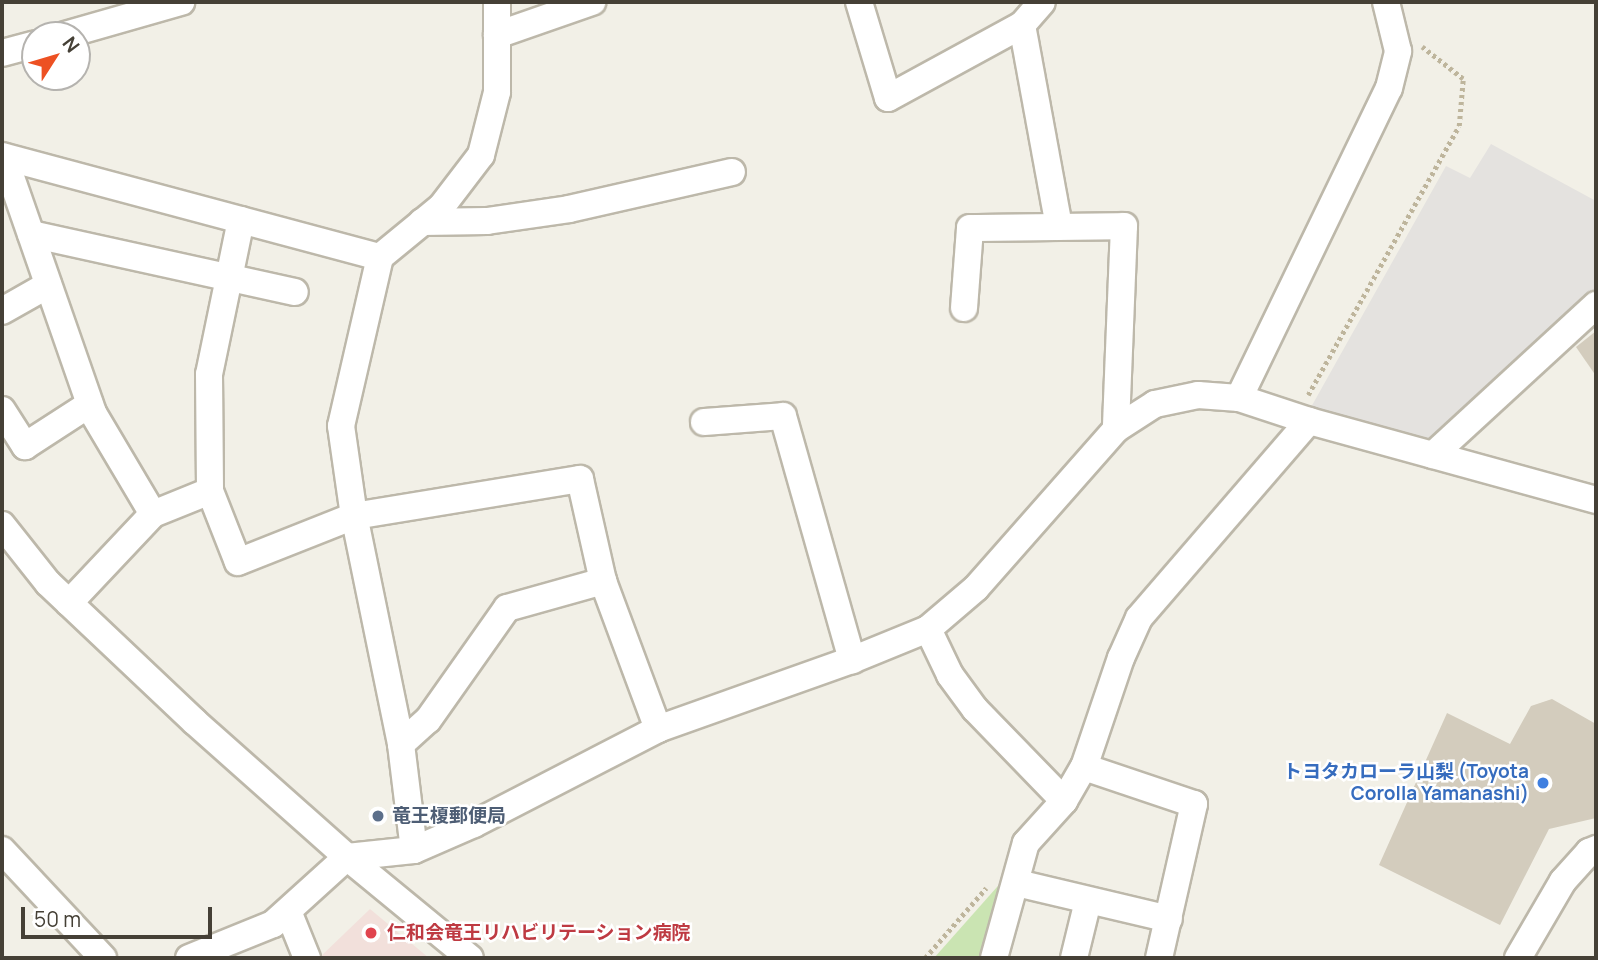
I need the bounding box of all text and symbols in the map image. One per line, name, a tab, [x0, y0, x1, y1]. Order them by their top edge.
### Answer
north arrow	[21, 21, 91, 91]
text: N	[57, 31, 86, 58]
place label: トヨタカローラ山梨 (Toyota Corolla Yamanashi)	[1283, 761, 1529, 805]
marker: トヨタカローラ山梨 (Toyota Corolla Yamanashi)	[1535, 775, 1551, 791]
place label: 竜王榎郵便局	[392, 805, 506, 827]
marker: 竜王榎郵便局	[370, 808, 386, 824]
scale bar	[24, 894, 215, 938]
text: 50 m	[34, 905, 81, 933]
place label: 仁和会竜王リハビリテーション病院	[387, 922, 691, 944]
marker: 仁和会竜王リハビリテーション病院	[361, 923, 381, 943]

